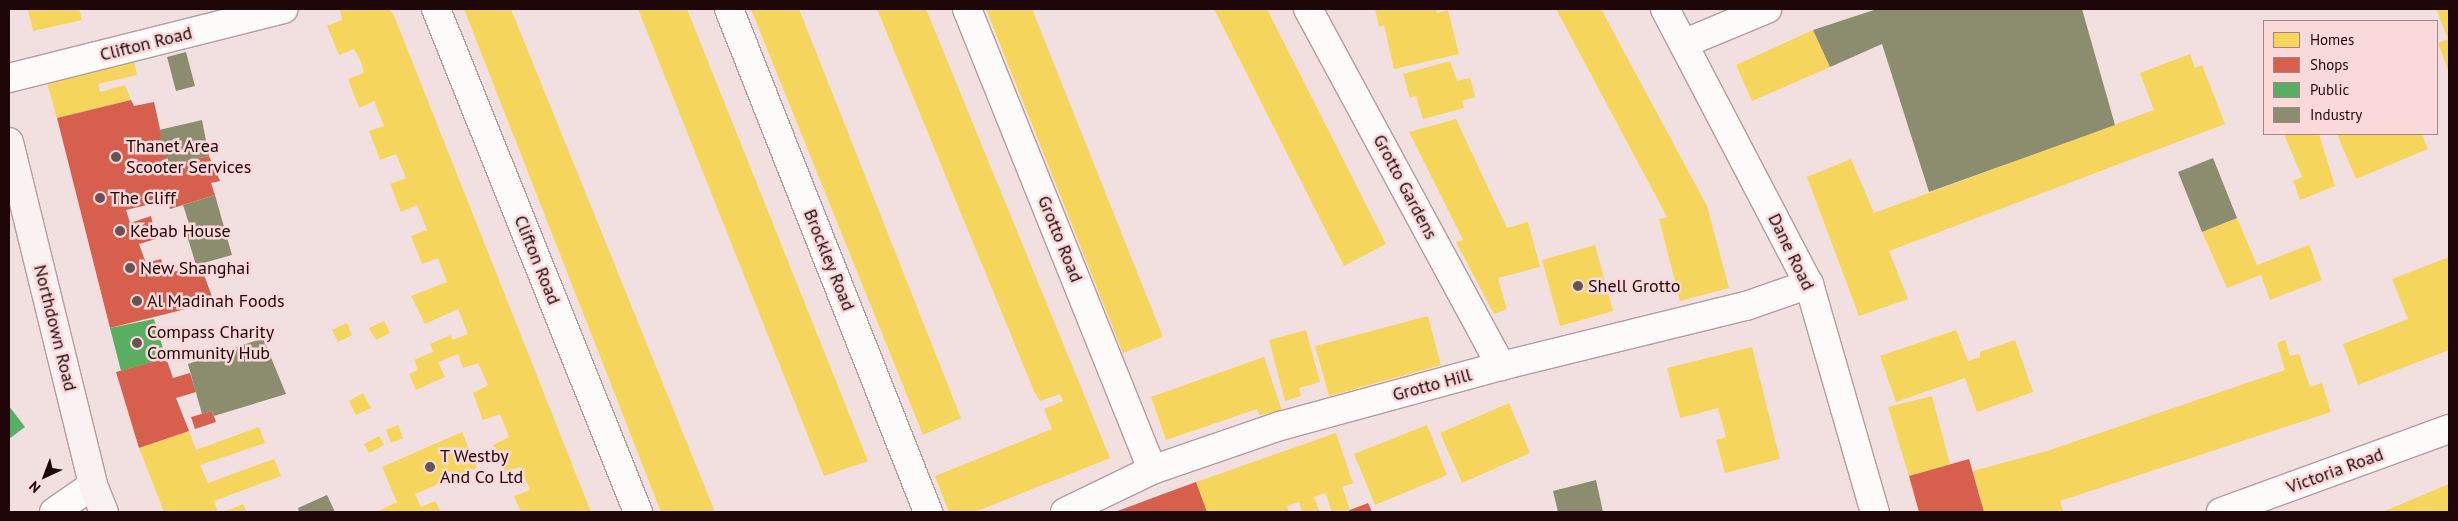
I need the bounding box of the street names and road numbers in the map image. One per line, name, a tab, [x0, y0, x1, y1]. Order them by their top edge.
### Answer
street label: Clifton Road	[98, 22, 194, 66]
street label: Grotto Gardens	[1368, 131, 1442, 243]
street label: Grotto Road	[1033, 193, 1087, 285]
street label: Brockley Road	[799, 206, 859, 314]
street label: Dane Road	[1763, 210, 1819, 294]
street label: Clifton Road	[509, 212, 565, 308]
street label: Northdown Road	[29, 263, 81, 393]
street label: Grotto Hill	[1390, 364, 1474, 406]
street label: Victoria Road	[2284, 443, 2386, 499]

